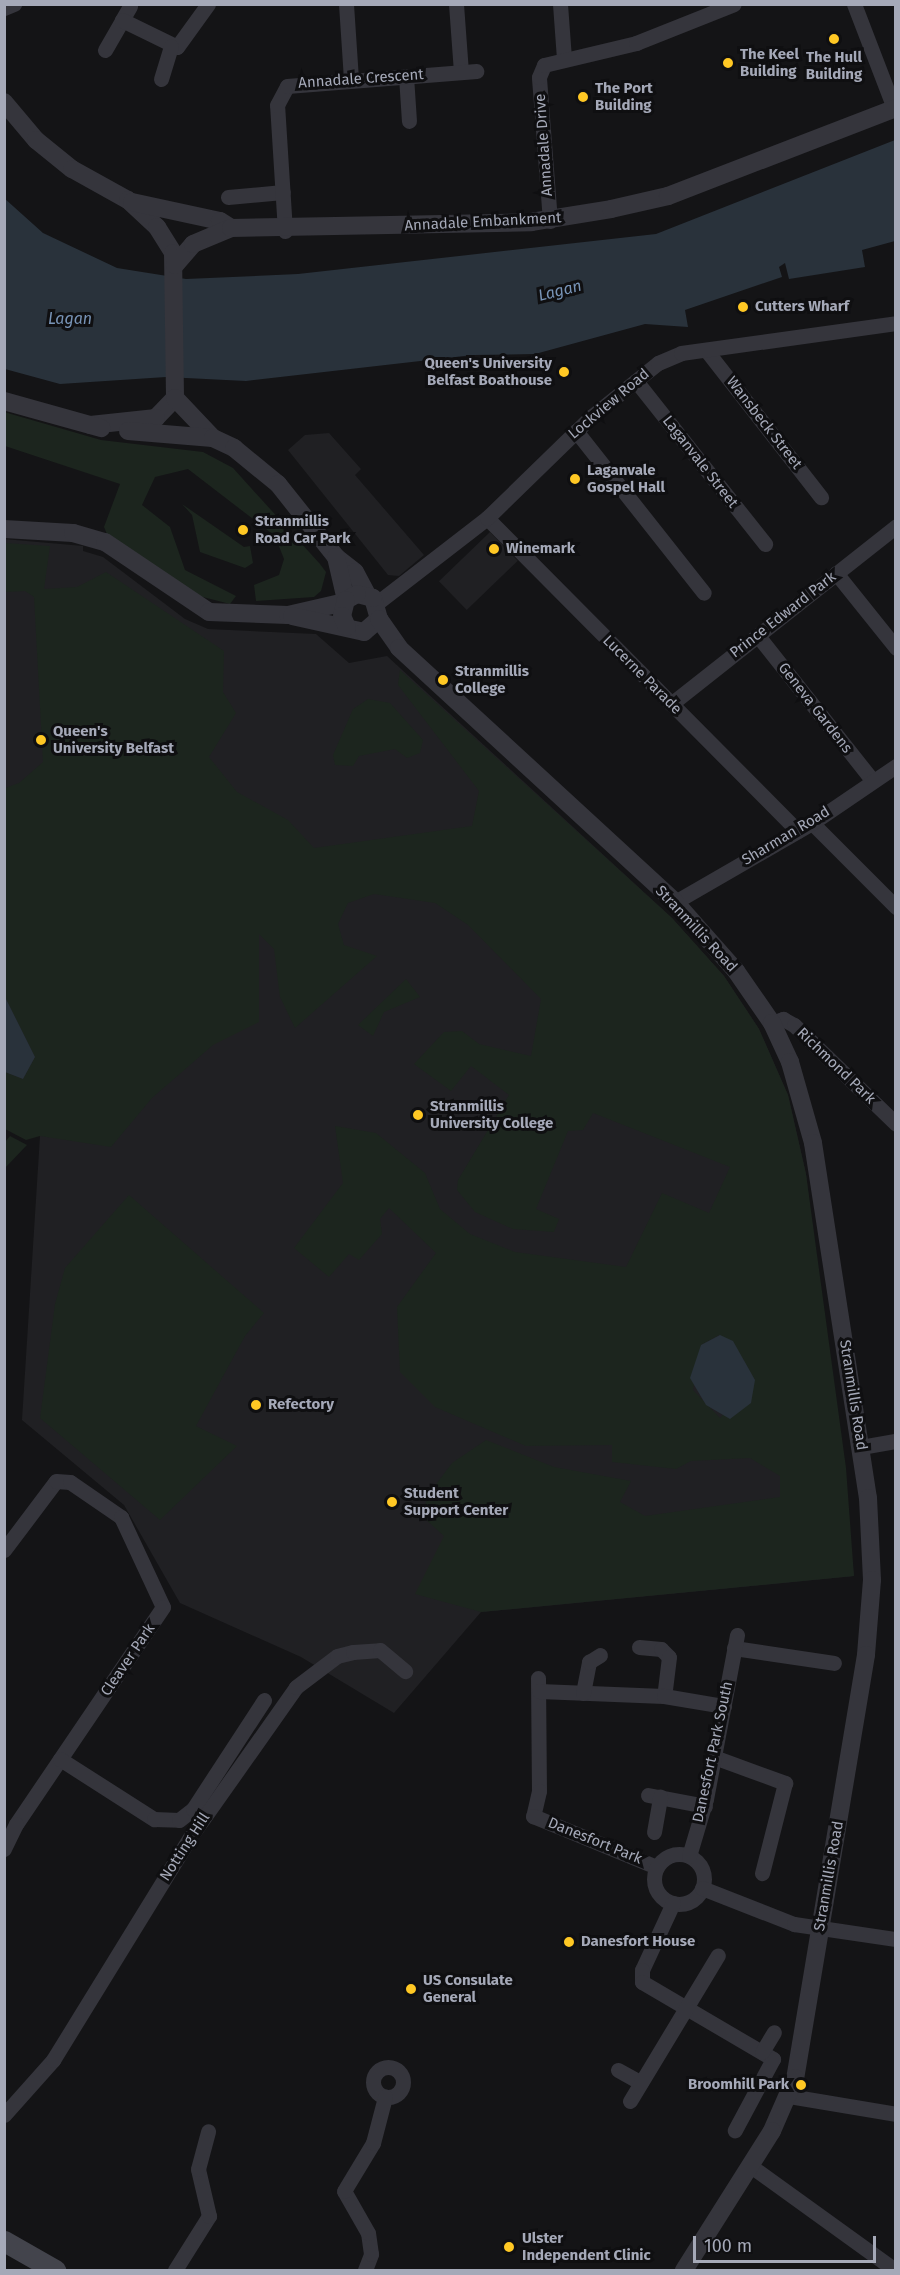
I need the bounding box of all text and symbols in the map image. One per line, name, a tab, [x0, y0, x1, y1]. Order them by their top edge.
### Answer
marker: The Hull Building	[827, 32, 841, 46]
place label: The Keel Building	[740, 45, 799, 80]
place label: The Hull Building	[806, 48, 862, 83]
marker: The Keel Building	[721, 56, 735, 70]
street label: Annadale Crescent	[298, 66, 424, 92]
place label: The Port Building	[595, 79, 653, 114]
marker: The Port Building	[576, 90, 590, 104]
street label: Annadale Drive	[531, 93, 557, 197]
street label: Annadale Embankment	[404, 209, 562, 235]
water label: Lagan	[536, 276, 584, 306]
place label: Cutters Wharf	[755, 298, 849, 316]
marker: Cutters Wharf	[736, 300, 750, 314]
water label: Lagan	[48, 309, 92, 329]
place label: Queen's University Belfast Boathouse	[424, 354, 552, 389]
marker: Queen's University Belfast Boathouse	[557, 365, 571, 379]
street label: Lockview Road	[565, 365, 653, 443]
street label: Wansbeck Street	[722, 373, 806, 473]
street label: Laganvale Street	[658, 412, 742, 512]
place label: Laganvale Gospel Hall	[587, 461, 665, 496]
marker: Laganvale Gospel Hall	[568, 472, 582, 486]
place label: Stranmillis Road Car Park	[255, 512, 350, 547]
marker: Stranmillis Road Car Park	[236, 523, 250, 537]
place label: Winemark	[506, 540, 575, 558]
marker: Winemark	[487, 542, 501, 556]
street label: Prince Edward Park	[726, 568, 840, 662]
street label: Lucerne Parade	[599, 632, 685, 718]
street label: Geneva Gardens	[774, 659, 856, 757]
place label: Stranmillis College	[455, 662, 529, 697]
marker: Stranmillis College	[436, 673, 450, 687]
place label: Queen's University Belfast	[53, 722, 174, 757]
marker: Queen's University Belfast	[34, 733, 48, 747]
street label: Sharman Road	[739, 803, 833, 869]
street label: Stranmillis Road	[651, 882, 741, 976]
street label: Richmond Park	[793, 1024, 879, 1108]
place label: Stranmillis University College	[430, 1097, 553, 1132]
marker: Stranmillis University College	[411, 1108, 425, 1122]
street label: Stranmillis Road	[835, 1339, 871, 1451]
place label: Refectory	[268, 1396, 334, 1414]
marker: Refectory	[249, 1398, 263, 1412]
place label: Student Support Center	[404, 1484, 508, 1519]
marker: Student Support Center	[385, 1495, 399, 1509]
street label: Cleaver Park	[97, 1620, 159, 1700]
street label: Danesfort Park South	[689, 1680, 737, 1824]
street label: Notting Hill	[156, 1809, 214, 1885]
street label: Danesfort Park	[545, 1814, 645, 1868]
street label: Stranmillis Road	[810, 1820, 848, 1932]
place label: Danesfort House	[581, 1933, 695, 1951]
marker: Danesfort House	[562, 1935, 576, 1949]
place label: US Consulate General	[423, 1971, 513, 2006]
marker: US Consulate General	[404, 1982, 418, 1996]
place label: Broomhill Park	[688, 2076, 789, 2094]
marker: Broomhill Park	[794, 2078, 808, 2092]
scale bar	[696, 2224, 879, 2262]
place label: Ulster Independent Clinic	[522, 2229, 651, 2264]
text: 100 m	[704, 2235, 752, 2257]
marker: Ulster Independent Clinic	[500, 2238, 518, 2256]

